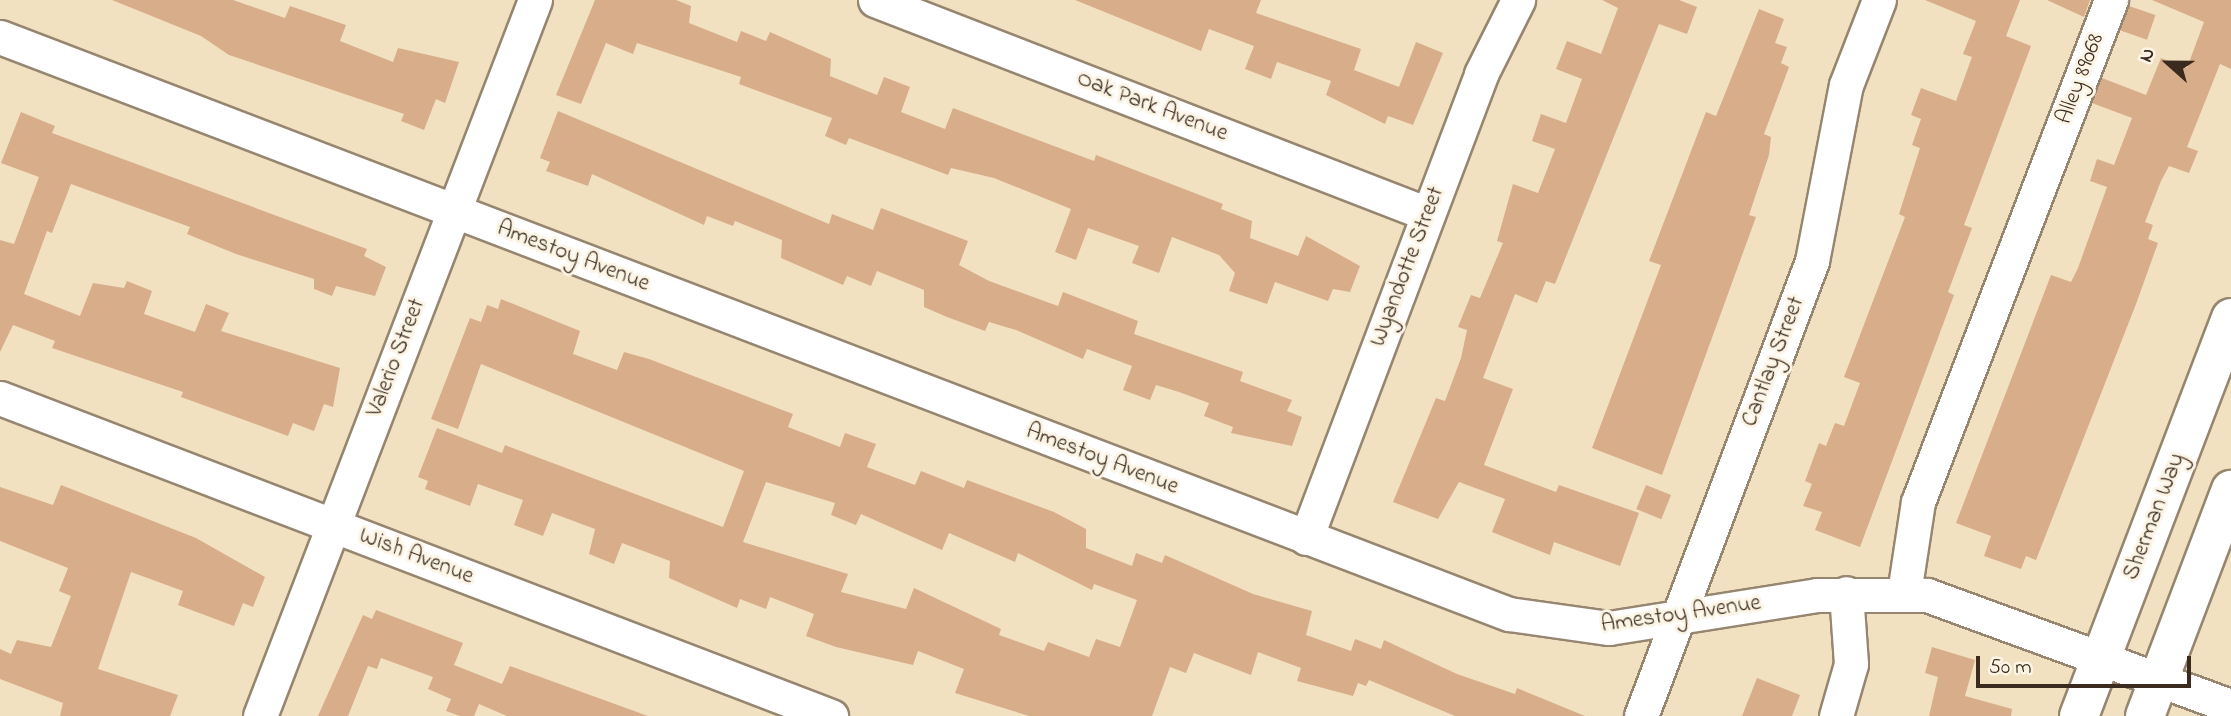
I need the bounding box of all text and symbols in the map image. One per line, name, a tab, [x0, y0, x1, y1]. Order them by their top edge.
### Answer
north arrow	[2133, 28, 2203, 98]
street label: Alley 89068	[2051, 30, 2111, 128]
text: N	[2133, 44, 2163, 66]
street label: Oak Park Avenue	[1073, 66, 1231, 148]
street label: Wyandotte Street	[1365, 183, 1451, 351]
street label: Amestoy Avenue	[493, 215, 653, 299]
street label: Cantlay Street	[1737, 293, 1811, 431]
street label: Valerio Street	[362, 295, 432, 421]
street label: Amestoy Avenue	[1022, 418, 1182, 502]
street label: Sherman Way	[2118, 450, 2192, 584]
street label: Wish Avenue	[355, 523, 477, 591]
street label: Amestoy Avenue	[1599, 590, 1763, 640]
scale bar	[1979, 642, 2194, 686]
text: 50 m	[1989, 653, 2032, 683]

